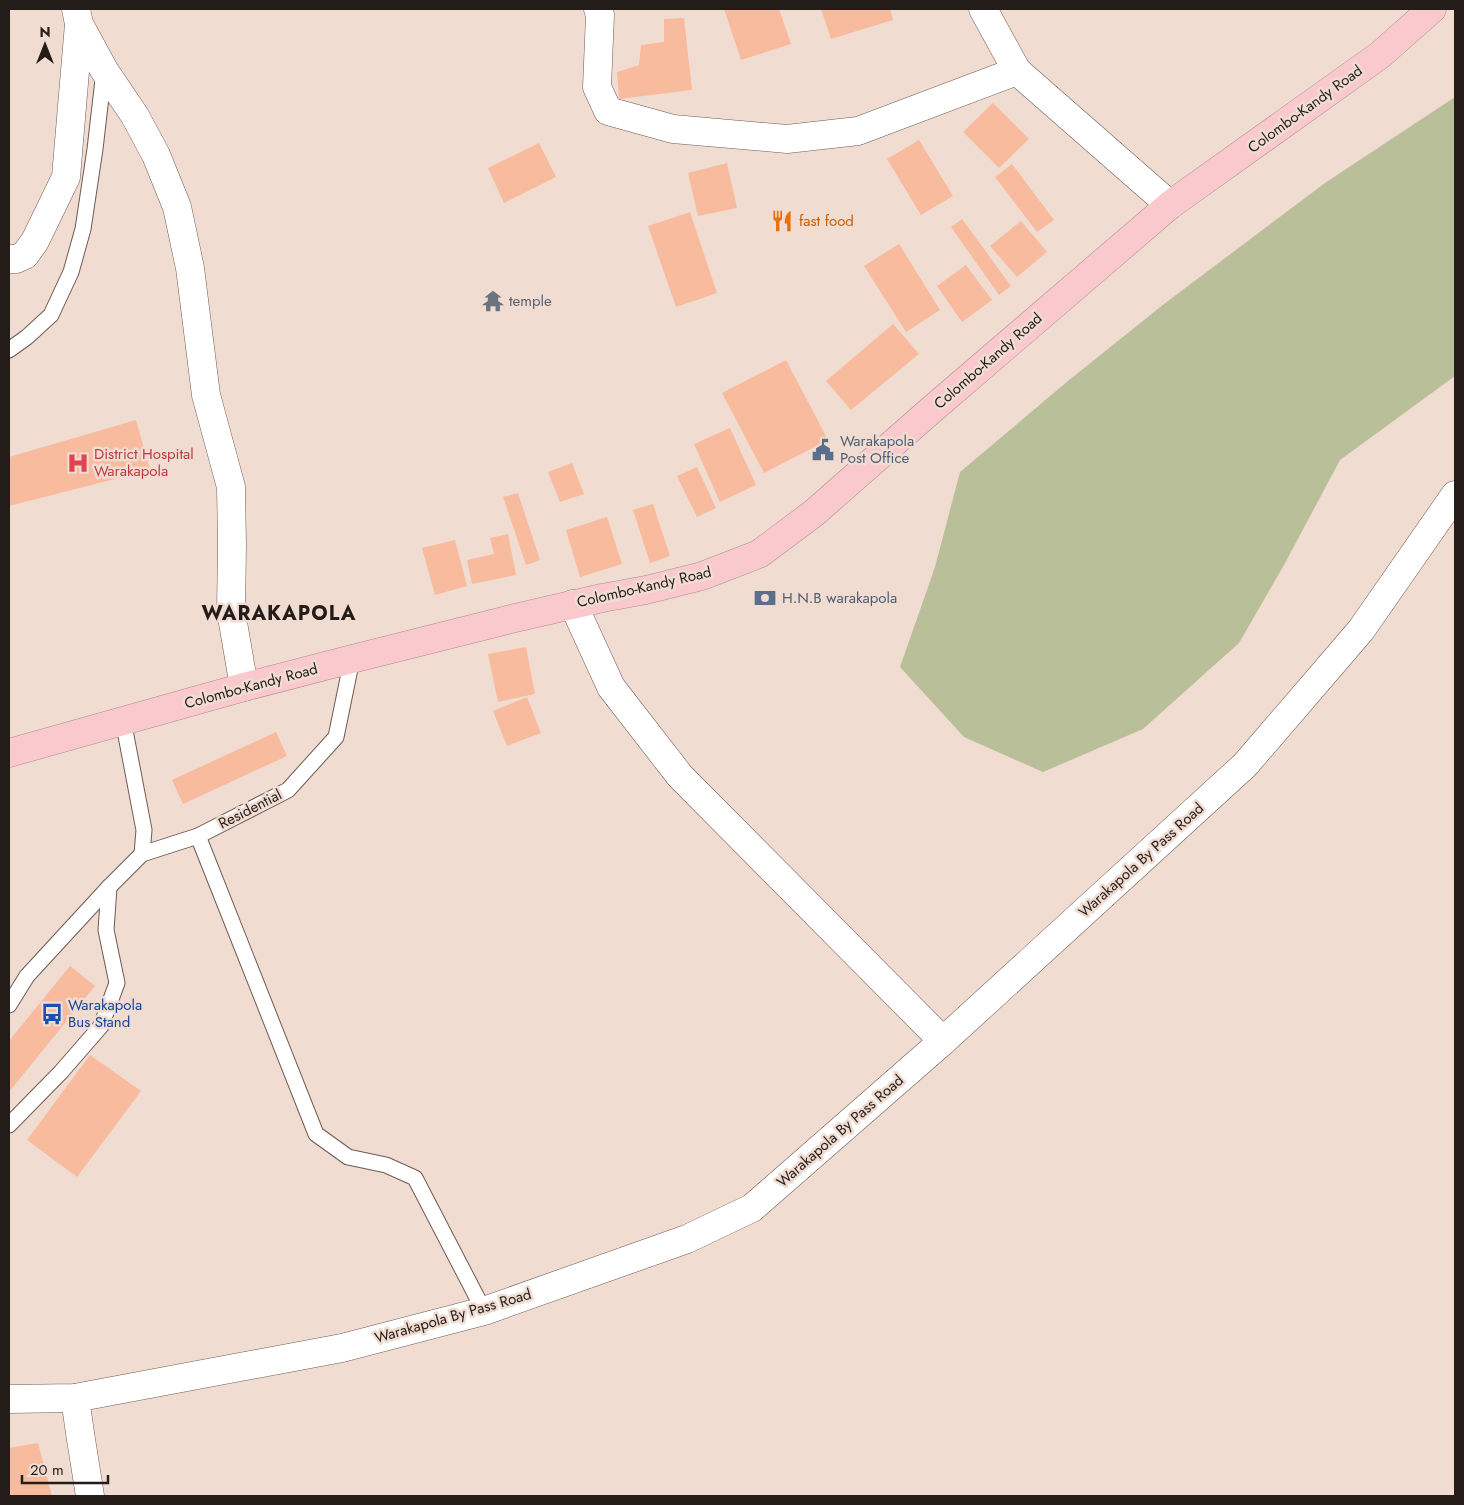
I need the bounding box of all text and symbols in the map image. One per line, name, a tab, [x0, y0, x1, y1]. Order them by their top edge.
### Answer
north arrow	[20, 20, 70, 70]
text: N	[39, 22, 51, 42]
street label: Colombo-Kandy Road	[1243, 60, 1367, 158]
restaurant icon: fast food	[769, 208, 795, 234]
place label: fast food	[799, 210, 854, 232]
temple icon: temple	[480, 288, 506, 314]
place label: temple	[509, 290, 552, 312]
street label: Colombo-Kandy Road	[929, 308, 1047, 414]
place label: Warakapola Post Office	[840, 430, 914, 469]
public building icon: Warakapola Post Office	[810, 437, 836, 463]
place label: District Hospital Warakapola	[94, 443, 194, 482]
hospital icon: District Hospital Warakapola	[65, 450, 91, 476]
street label: Colombo-Kandy Road	[575, 561, 713, 613]
bank icon: H.N.B warakapola	[752, 585, 778, 611]
place label: H.N.B warakapola	[782, 587, 897, 609]
district label: WARAKAPOLA	[201, 599, 357, 628]
street label: Colombo-Kandy Road	[182, 658, 320, 714]
street label: Residential	[215, 784, 285, 834]
street label: Warakapola By Pass Road	[1073, 798, 1209, 922]
place label: Warakapola Bus Stand	[68, 994, 142, 1033]
bus stop icon: Warakapola Bus Stand	[39, 1001, 65, 1027]
street label: Warakapola By Pass Road	[772, 1070, 908, 1192]
street label: Warakapola By Pass Road	[372, 1283, 534, 1349]
scale bar	[22, 1452, 109, 1484]
text: 20 m	[30, 1459, 64, 1481]

